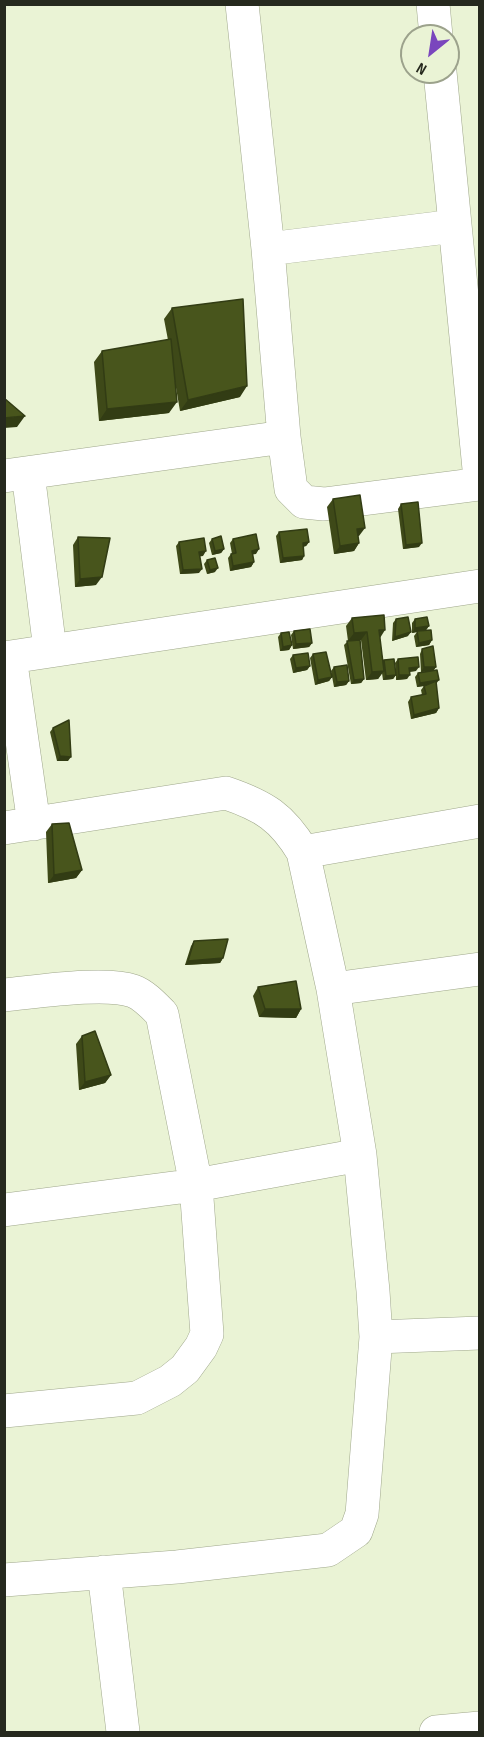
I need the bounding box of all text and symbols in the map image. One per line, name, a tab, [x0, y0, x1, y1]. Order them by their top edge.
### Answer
north arrow	[400, 24, 460, 84]
text: N	[413, 58, 430, 79]

